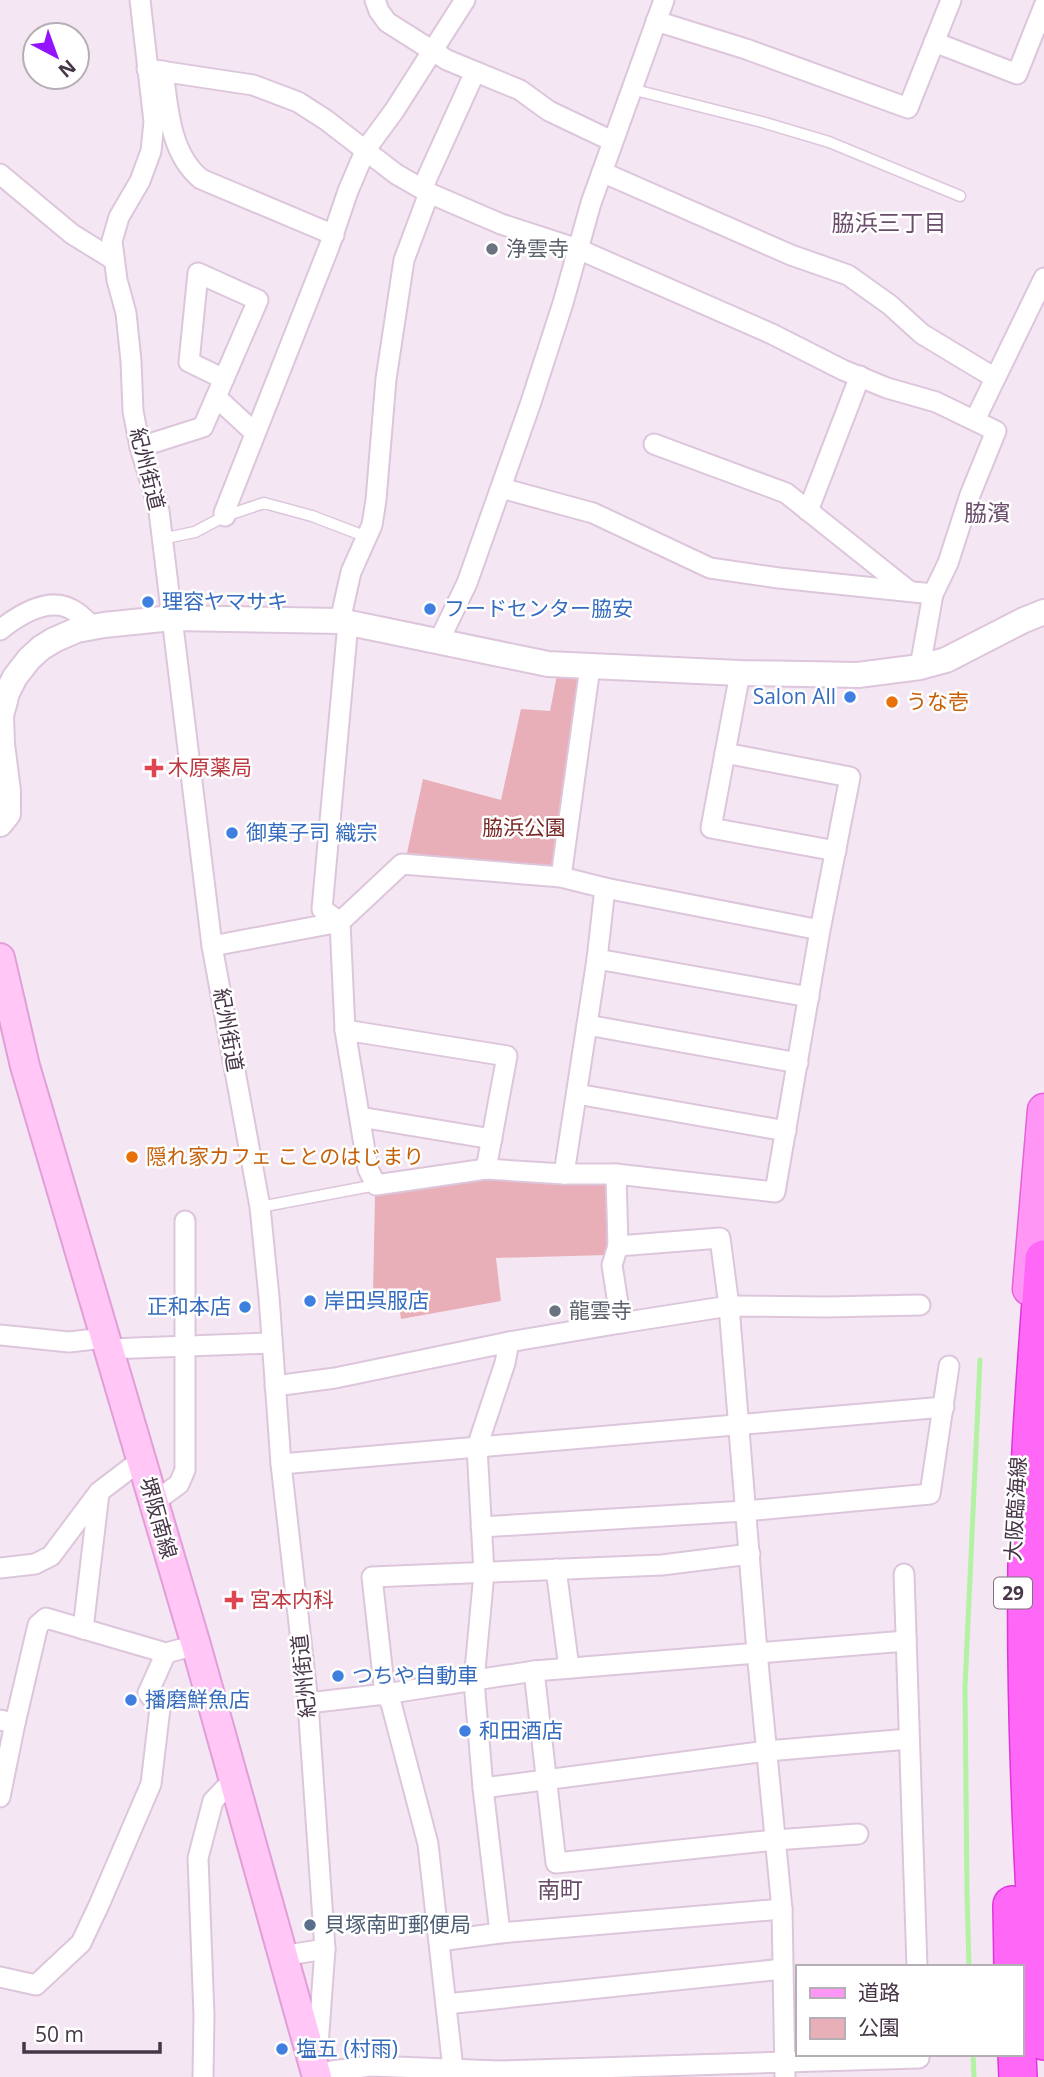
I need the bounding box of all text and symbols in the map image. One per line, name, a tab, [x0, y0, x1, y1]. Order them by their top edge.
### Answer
north arrow	[21, 21, 91, 91]
text: N	[53, 54, 82, 84]
district label: 脇浜三丁目	[832, 206, 947, 238]
place label: 浄雲寺	[506, 234, 569, 262]
marker: 浄雲寺	[484, 241, 500, 257]
street label: 紀州街道	[124, 425, 172, 513]
district label: 脇濱	[964, 496, 1010, 528]
place label: 理容ヤマサキ	[162, 587, 288, 615]
marker: 理容ヤマサキ	[140, 594, 156, 610]
place label: フードセンター脇安	[444, 594, 633, 622]
marker: フードセンター脇安	[422, 601, 438, 617]
place label: Salon All	[753, 682, 836, 710]
place label: うな壱	[906, 687, 969, 715]
marker: Salon All	[842, 689, 858, 705]
marker: うな壱	[884, 694, 900, 710]
place label: 木原薬局	[168, 753, 252, 781]
marker: 木原薬局	[146, 760, 162, 776]
park label: 脇浜公園	[482, 813, 566, 841]
place label: 御菓子司 織宗	[246, 818, 377, 846]
marker: 御菓子司 織宗	[224, 825, 240, 841]
street label: 紀州街道	[208, 986, 250, 1074]
place label: 隠れ家カフェ ことのはじまり	[146, 1142, 424, 1170]
marker: 隠れ家カフェ ことのはじまり	[124, 1149, 140, 1165]
place label: 岸田呉服店	[324, 1286, 429, 1314]
place label: 正和本店	[147, 1292, 231, 1320]
marker: 岸田呉服店	[302, 1293, 318, 1309]
place label: 龍雲寺	[569, 1296, 632, 1324]
marker: 正和本店	[237, 1299, 253, 1315]
marker: 龍雲寺	[547, 1303, 563, 1319]
street label: 大阪臨海線	[998, 1456, 1032, 1562]
street label: 堺阪南線	[134, 1473, 184, 1562]
road number: 29	[994, 1578, 1032, 1609]
place label: 宮本内科	[250, 1585, 334, 1613]
marker: 宮本内科	[224, 1590, 244, 1610]
street label: 紀州街道	[285, 1633, 321, 1719]
place label: つちや自動車	[352, 1661, 478, 1689]
marker: つちや自動車	[330, 1668, 346, 1684]
place label: 播磨鮮魚店	[145, 1685, 250, 1713]
marker: 播磨鮮魚店	[123, 1692, 139, 1708]
place label: 和田酒店	[479, 1716, 563, 1744]
marker: 和田酒店	[457, 1723, 473, 1739]
district label: 南町	[537, 1873, 583, 1905]
place label: 貝塚南町郵便局	[324, 1910, 471, 1938]
marker: 貝塚南町郵便局	[302, 1917, 318, 1933]
legend	[796, 1965, 1023, 2056]
text: 道路	[858, 1978, 900, 2006]
scale bar	[24, 2010, 161, 2054]
text: 公園	[858, 2013, 900, 2041]
text: 50 m	[35, 2020, 84, 2048]
place label: 塩五 (村雨)	[296, 2034, 398, 2062]
marker: 塩五 (村雨)	[274, 2041, 290, 2057]

